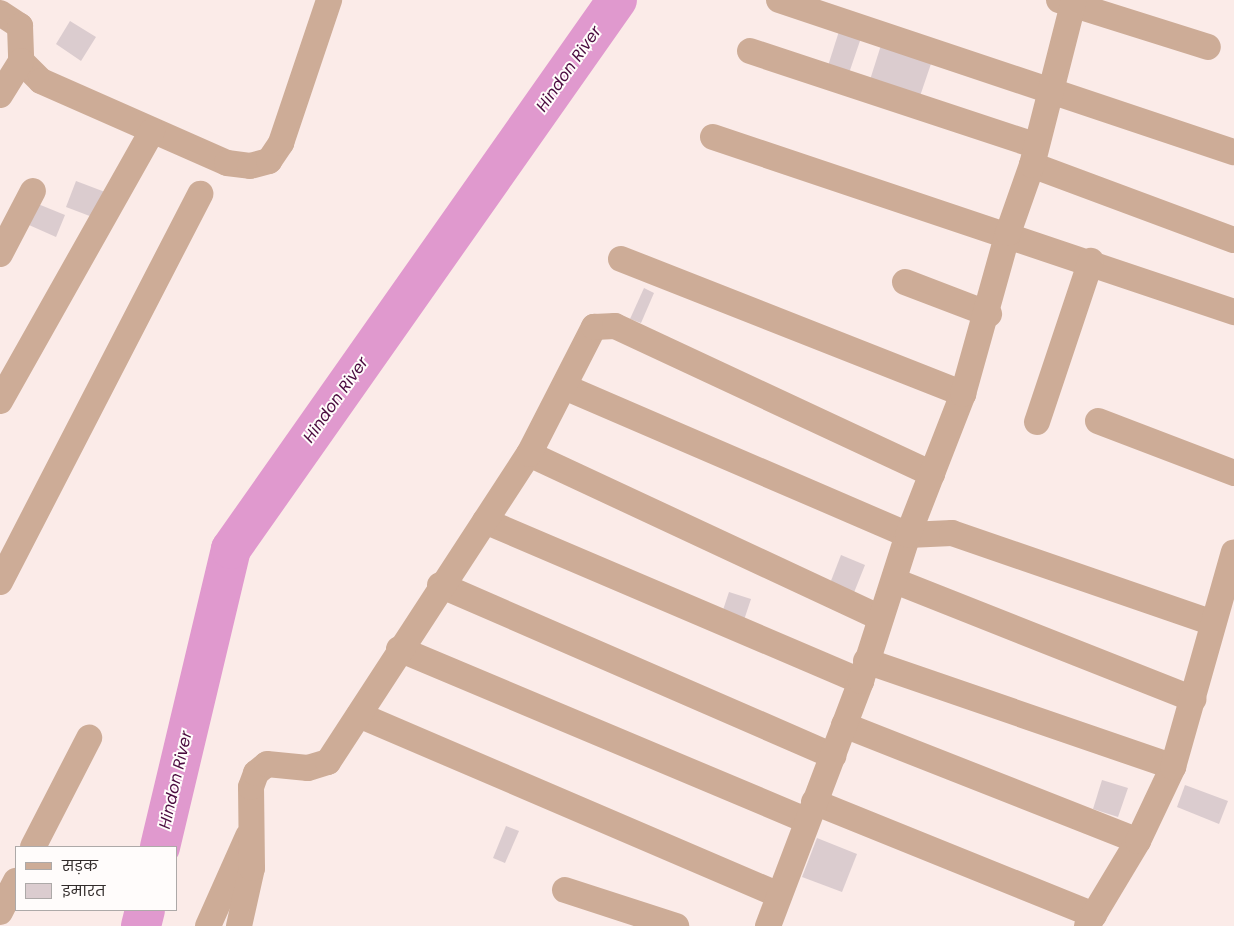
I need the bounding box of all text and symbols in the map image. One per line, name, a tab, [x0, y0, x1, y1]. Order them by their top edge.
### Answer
water label: Hindon River	[533, 23, 605, 115]
water label: Hindon River	[300, 354, 372, 446]
water label: Hindon River	[155, 729, 197, 831]
legend	[15, 846, 178, 911]
text: सड़क	[62, 855, 98, 876]
text: इमारत	[62, 880, 105, 901]

